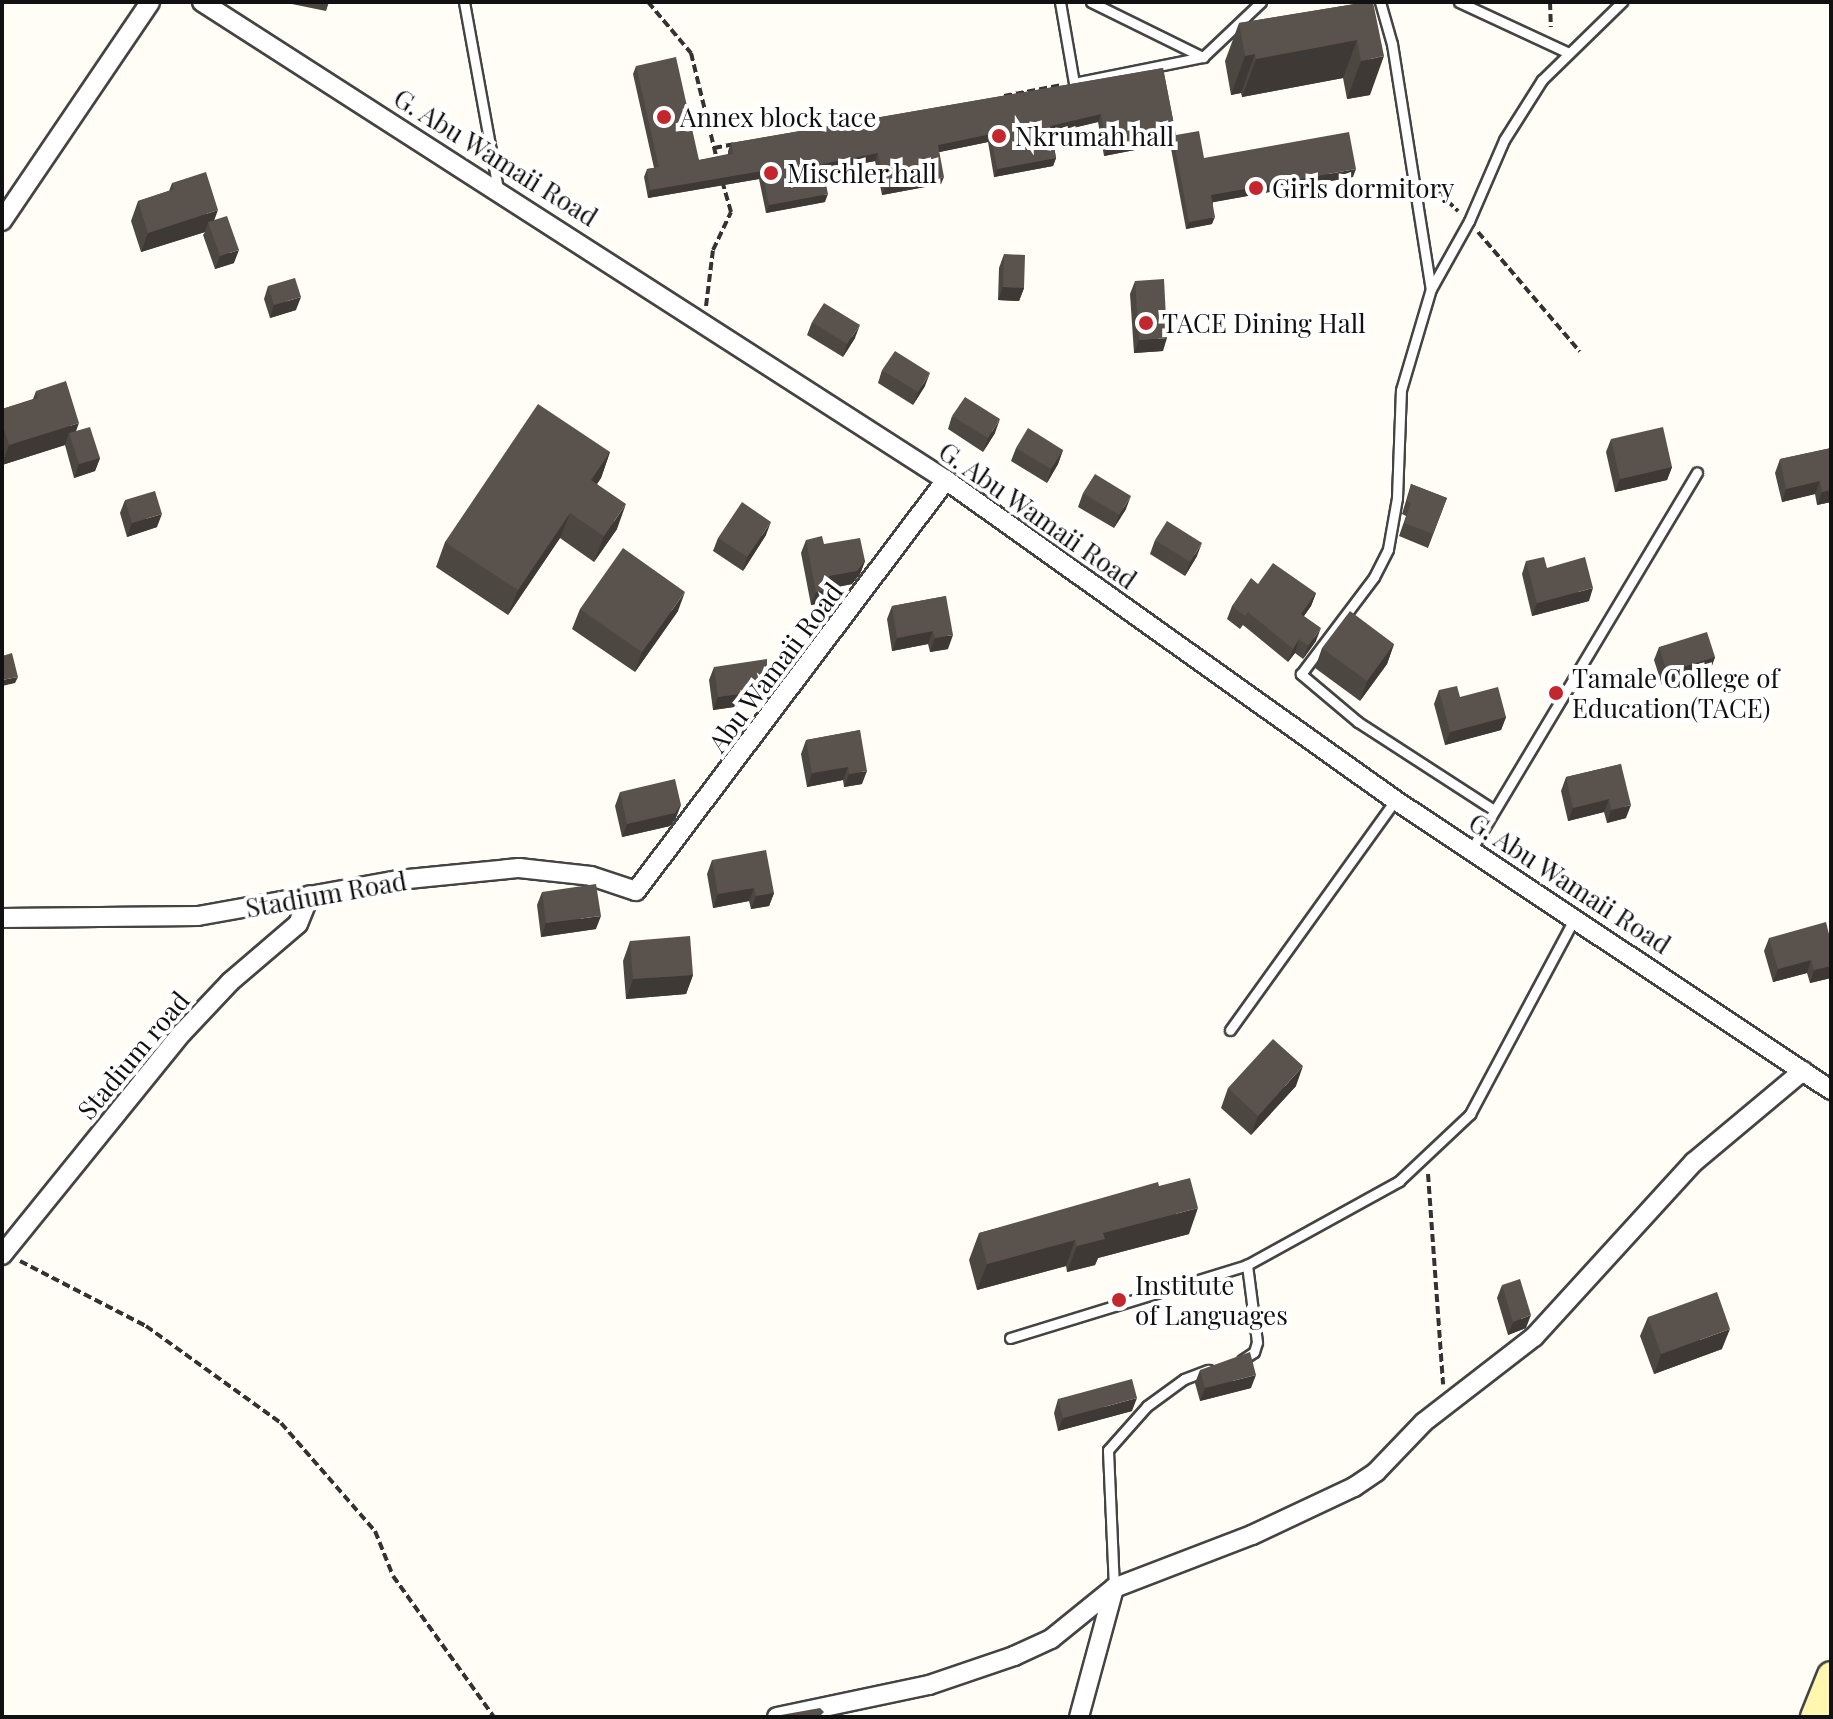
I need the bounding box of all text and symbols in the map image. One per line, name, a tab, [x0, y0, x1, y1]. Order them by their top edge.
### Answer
street label: G. Abu Wamaii Road	[388, 81, 604, 233]
place label: Annex block tace	[680, 101, 877, 133]
marker: Annex block tace	[655, 108, 673, 126]
place label: Nkrumah hall	[1015, 120, 1175, 152]
marker: Nkrumah hall	[990, 127, 1008, 145]
place label: Mischler hall	[787, 157, 938, 189]
marker: Mischler hall	[762, 164, 780, 182]
place label: Girls dormitory	[1272, 172, 1454, 204]
marker: Girls dormitory	[1247, 179, 1265, 197]
place label: TACE Dining Hall	[1162, 307, 1366, 339]
marker: TACE Dining Hall	[1137, 314, 1155, 332]
street label: G. Abu Wamaii Road	[932, 435, 1144, 595]
street label: Abu Wamaii Road	[701, 576, 849, 758]
place label: Tamale College of Education(TACE)	[1572, 662, 1779, 724]
marker: Tamale College of Education(TACE)	[1547, 684, 1565, 702]
street label: G. Abu Wamaii Road	[1463, 806, 1677, 960]
street label: Stadium Road	[243, 865, 409, 923]
street label: Stadium road	[71, 985, 195, 1125]
place label: Institute of Languages	[1135, 1269, 1288, 1330]
marker: Institute of Languages	[1110, 1291, 1128, 1309]

